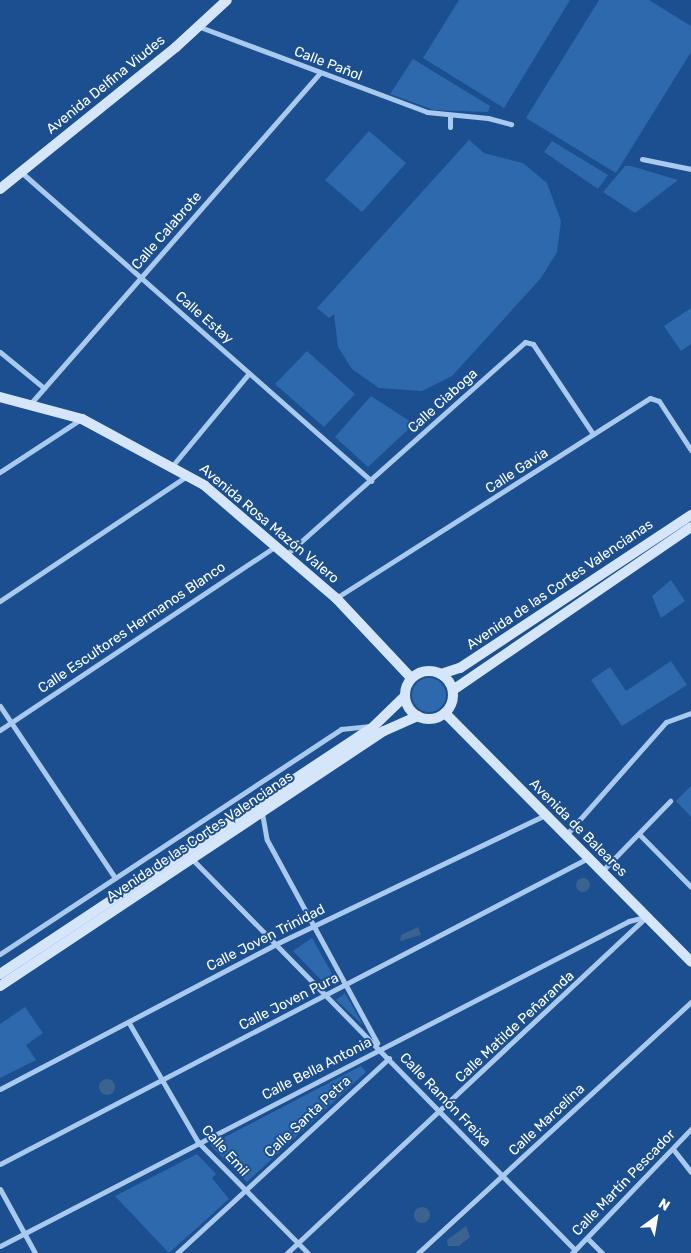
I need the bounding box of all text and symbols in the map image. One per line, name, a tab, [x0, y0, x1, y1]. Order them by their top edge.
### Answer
street label: Avenida Delfina Viudes	[43, 32, 169, 138]
street label: Calle Pañol	[292, 43, 364, 85]
street label: Calle Calabrote	[128, 188, 206, 274]
street label: Calle Estay	[172, 288, 236, 348]
street label: Calle Ciaboga	[405, 365, 481, 437]
street label: Calle Gavia	[483, 445, 551, 497]
street label: Avenida Rosa Mazón Valero	[196, 461, 342, 587]
street label: Avenida de las Cortes Valencianas	[463, 516, 657, 654]
street label: Calle Escultores Hermanos Blanco	[35, 559, 229, 697]
street label: Avenida de las Cortes Valencianas	[103, 768, 297, 906]
street label: Avenida de Baleares	[526, 776, 630, 880]
street label: Calle Joven Trinidad	[204, 901, 328, 975]
street label: Calle Matilde Peñaranda	[452, 968, 578, 1086]
street label: Calle Joven Pura	[236, 970, 342, 1034]
street label: Calle Bella Antonia	[259, 1034, 375, 1104]
street label: Calle Ramón Freixa	[396, 1050, 494, 1150]
street label: Calle Santa Petra	[261, 1073, 355, 1161]
street label: Calle Marcelina	[506, 1081, 588, 1159]
street label: Calle Emil	[198, 1122, 252, 1180]
street label: Calle Martín Pescador	[569, 1126, 679, 1240]
north arrow	[631, 1193, 681, 1243]
text: N	[655, 1195, 673, 1215]

